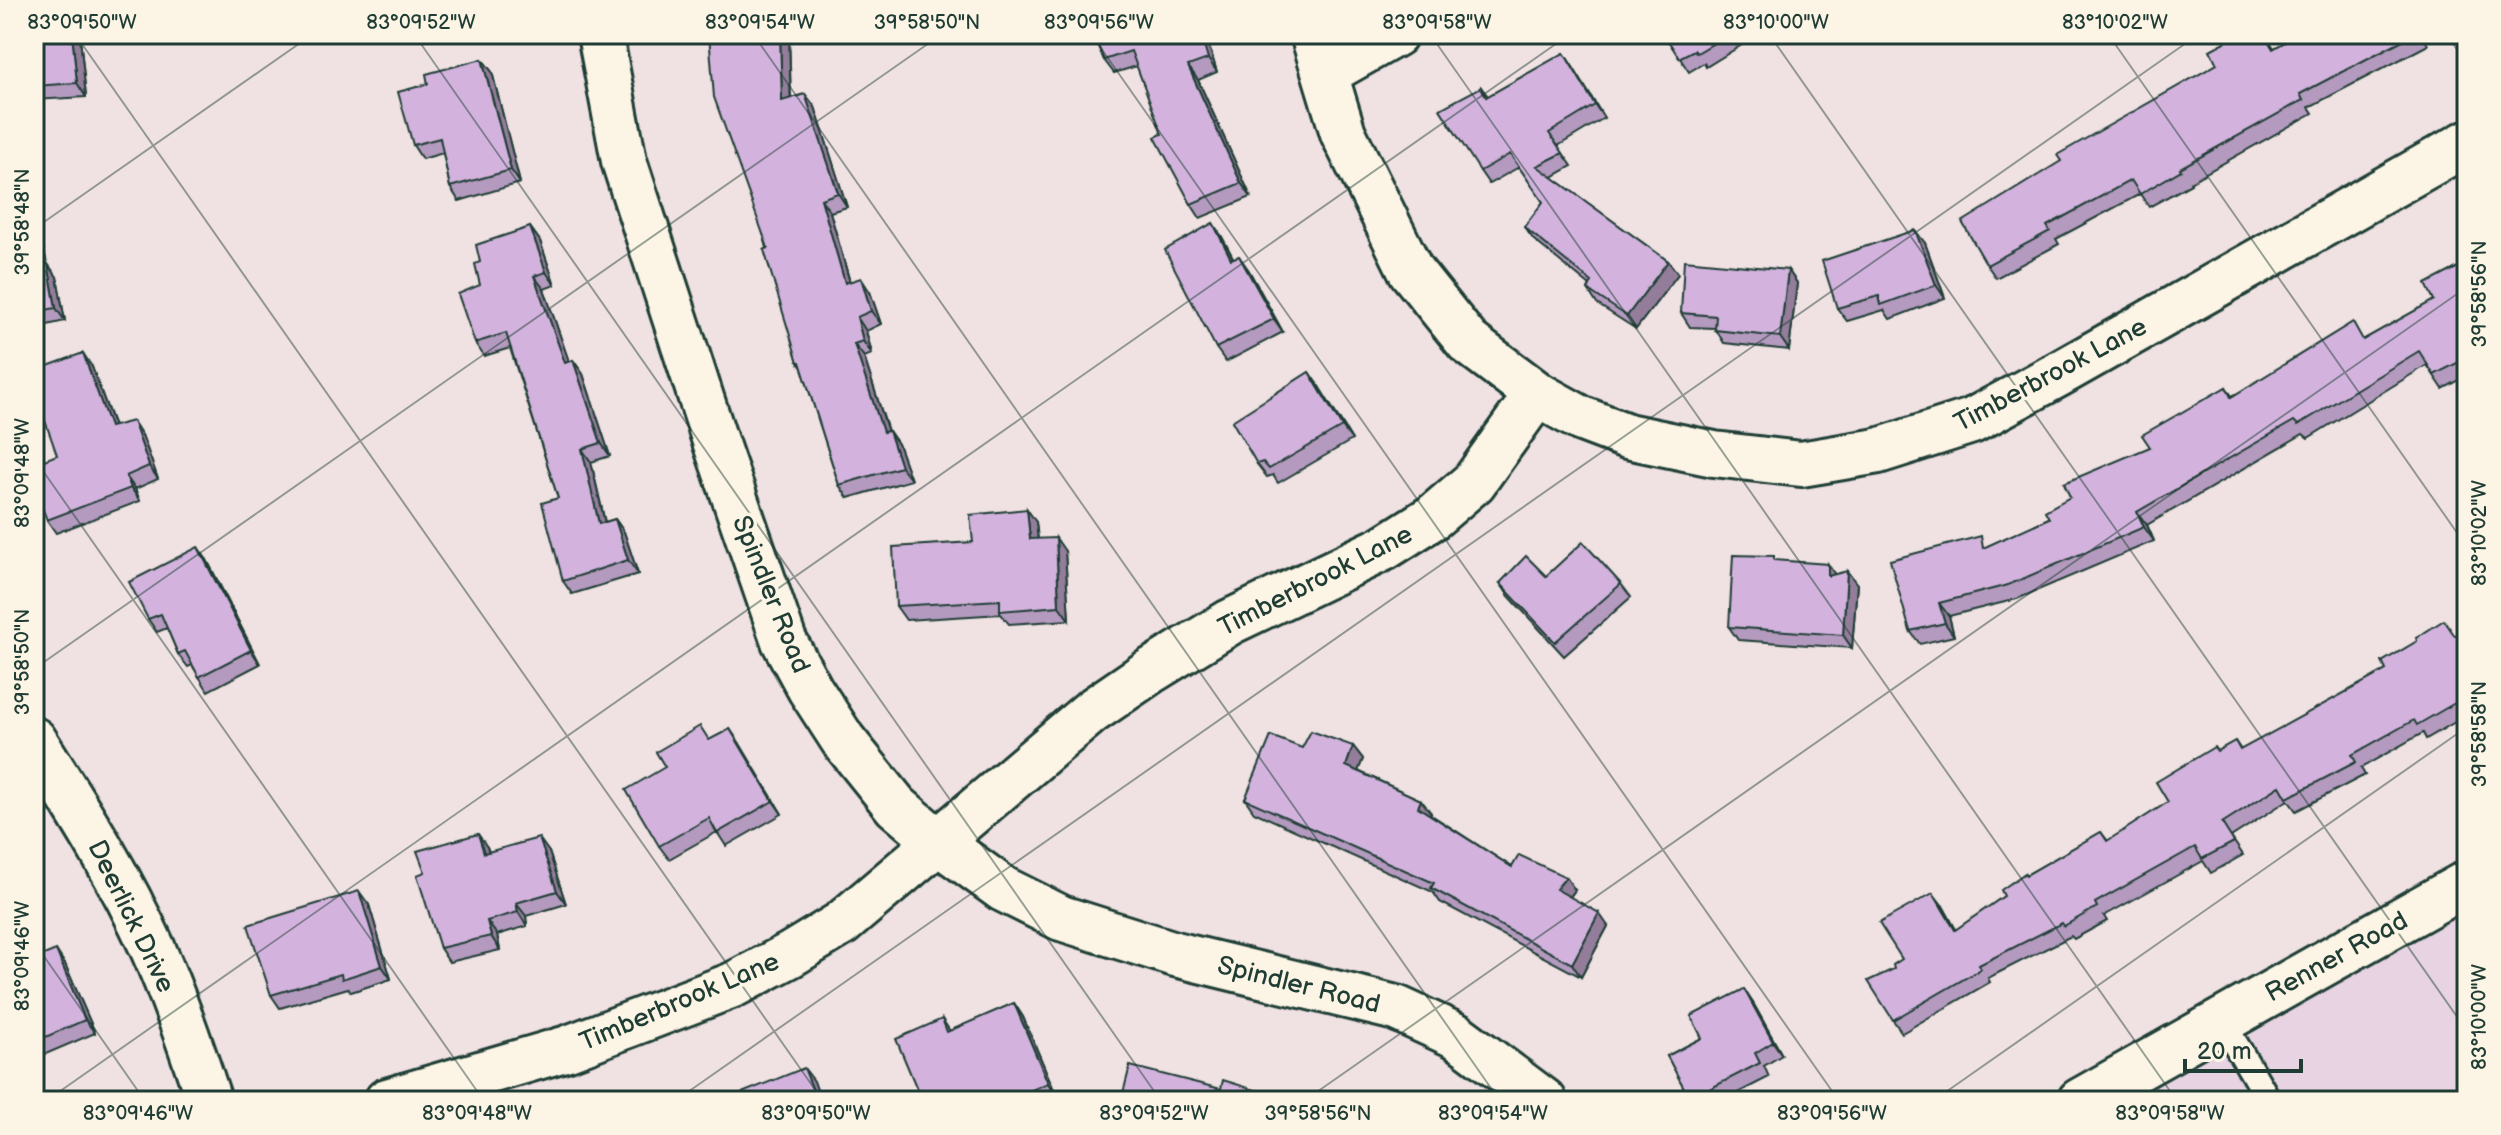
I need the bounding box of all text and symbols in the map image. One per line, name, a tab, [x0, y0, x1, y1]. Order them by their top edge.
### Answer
text: 83°09'50"W	[27, 11, 137, 35]
text: 83°09'52"W	[366, 11, 476, 35]
text: 83°09'54"W	[705, 11, 815, 35]
text: 39°58'50"N	[874, 11, 980, 35]
text: 83°09'56"W	[1044, 11, 1154, 35]
text: 83°09'58"W	[1382, 11, 1492, 35]
text: 83°10'00"W	[1723, 11, 1829, 35]
text: 83°10'02"W	[2062, 11, 2168, 35]
text: 39°58'48"N	[11, 168, 35, 276]
text: 39°58'56"N	[2468, 241, 2492, 347]
street label: Timberbrook Lane	[1949, 311, 2152, 439]
text: 83°09'48"W	[11, 418, 35, 528]
text: 83°10'02"W	[2468, 480, 2492, 586]
street label: Spindler Road	[725, 511, 816, 678]
street label: Timberbrook Lane	[1213, 519, 1418, 644]
text: 39°58'50"N	[11, 609, 35, 715]
text: 39°58'58"N	[2468, 681, 2492, 787]
street label: Deerlick Drive	[80, 836, 181, 998]
text: 83°09'46"W	[11, 901, 35, 1011]
street label: Renner Road	[2260, 905, 2413, 1009]
street label: Timberbrook Lane	[575, 946, 784, 1058]
street label: Spindler Road	[1214, 950, 1383, 1021]
text: 83°10'00"W	[2468, 964, 2492, 1070]
scale bar	[2185, 1023, 2301, 1073]
text: 20 m	[2197, 1037, 2252, 1066]
text: 83°09'46"W	[83, 1102, 193, 1126]
text: 83°09'48"W	[422, 1102, 532, 1126]
text: 83°09'50"W	[761, 1102, 871, 1126]
text: 83°09'52"W	[1099, 1102, 1209, 1126]
text: 39°58'56"N	[1265, 1102, 1371, 1126]
text: 83°09'54"W	[1438, 1102, 1548, 1126]
text: 83°09'56"W	[1777, 1102, 1887, 1126]
text: 83°09'58"W	[2115, 1102, 2225, 1126]

